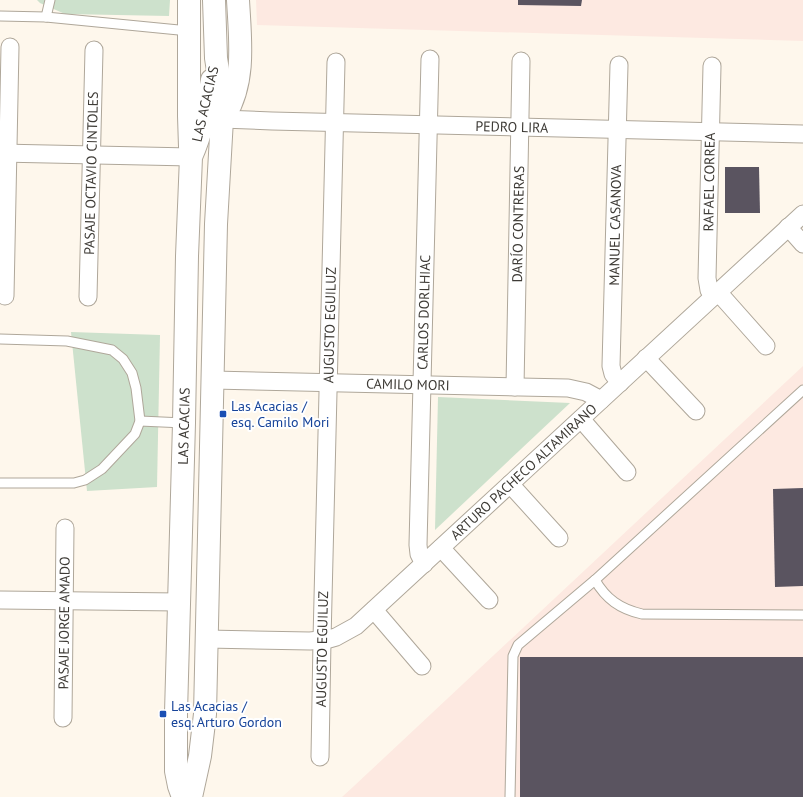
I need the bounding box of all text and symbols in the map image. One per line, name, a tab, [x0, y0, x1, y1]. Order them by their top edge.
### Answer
street label: LAS ACACIAS	[188, 64, 222, 144]
street label: PASAJE OCTAVIO CINTOLES	[80, 91, 102, 255]
street label: PEDRO LIRA	[475, 117, 549, 137]
street label: RAFAEL CORREA	[699, 132, 719, 232]
street label: MANUEL CASANOVA	[605, 163, 625, 286]
street label: DARÍO CONTRERAS	[508, 166, 528, 283]
street label: CARLOS DORLHIAC	[413, 255, 434, 370]
street label: AUGUSTO EGUILUZ	[319, 266, 340, 383]
street label: CAMILO MORI	[366, 374, 450, 394]
street label: LAS ACACIAS	[174, 387, 194, 465]
place label: Las Acacias / esq. Camilo Mori	[231, 397, 329, 431]
street label: ARTURO PACHECO ALTAMIRANO	[446, 400, 601, 544]
marker: Las Acacias / esq. Camilo Mori	[218, 409, 228, 419]
street label: PASAJE JORGE AMADO	[54, 556, 74, 690]
street label: AUGUSTO EGUILUZ	[312, 590, 332, 707]
place label: Las Acacias / esq. Arturo Gordon	[171, 697, 282, 731]
marker: Las Acacias / esq. Arturo Gordon	[158, 709, 168, 719]

